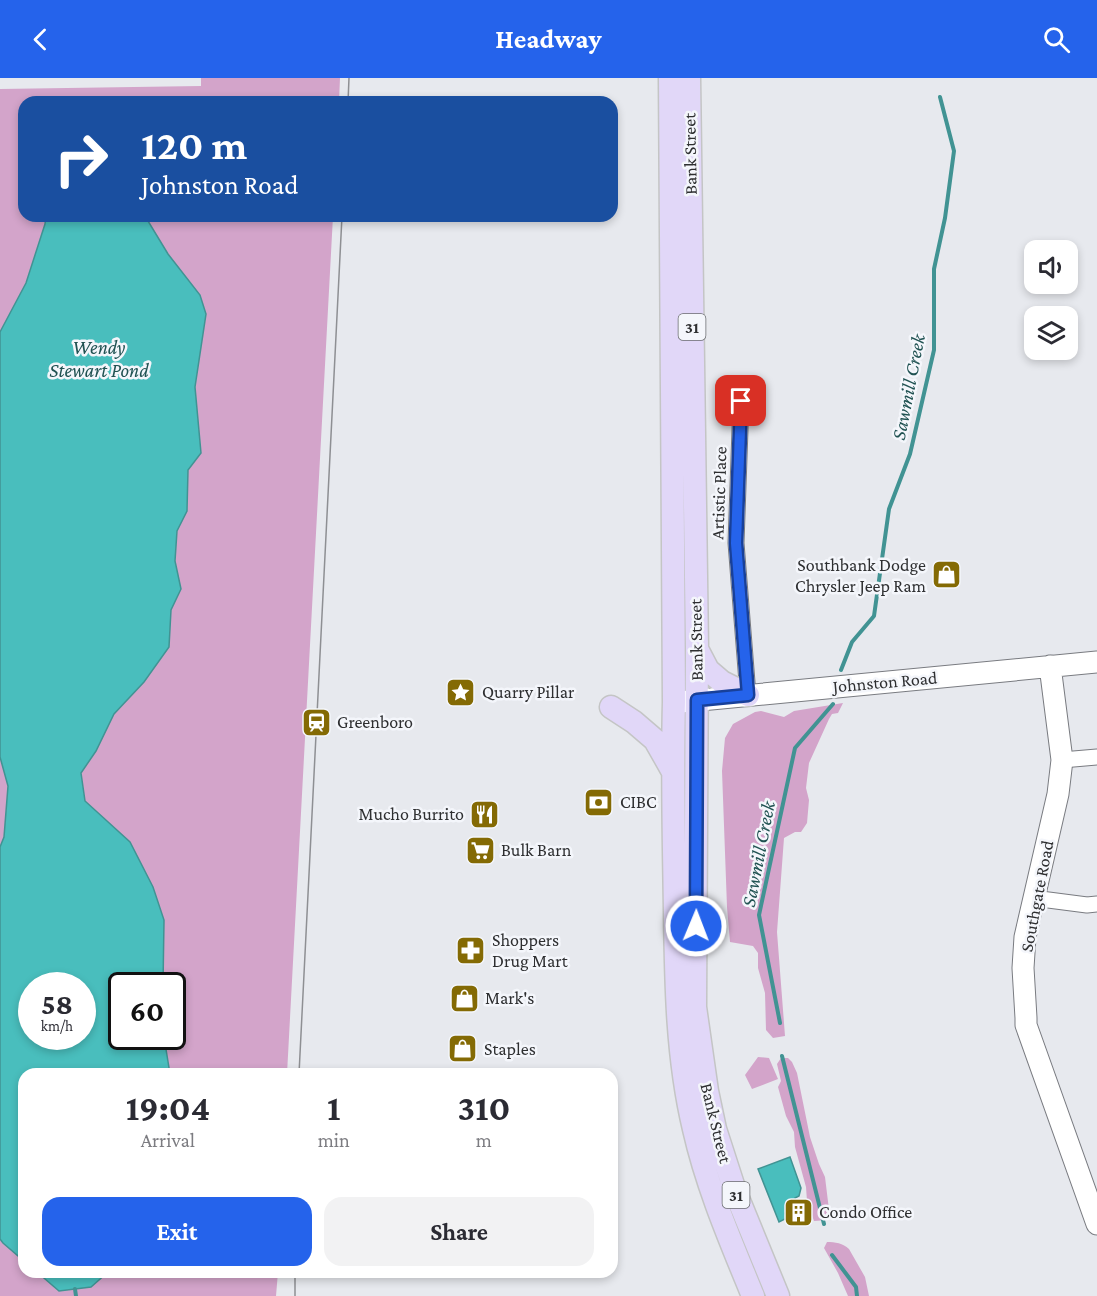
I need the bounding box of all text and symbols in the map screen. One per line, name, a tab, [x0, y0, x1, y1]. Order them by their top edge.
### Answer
icon: back	[24, 23, 57, 56]
icon: search	[1040, 23, 1073, 56]
text: Headway	[495, 24, 602, 54]
street label: Bank Street	[679, 112, 701, 195]
icon: right	[42, 120, 120, 198]
text: 120 m	[141, 121, 247, 168]
text: Johnston Road	[141, 170, 298, 200]
map controls	[1024, 240, 1078, 360]
button: sound	[1024, 240, 1078, 294]
button: layers	[1024, 306, 1078, 360]
road number: 31	[678, 314, 706, 340]
water label: Sawmill Creek	[887, 331, 929, 442]
water label: Wendy Stewart Pond	[49, 336, 149, 381]
pin	[715, 375, 766, 426]
icon: arrive	[724, 384, 757, 417]
street label: Artistic Place	[707, 446, 731, 540]
place label: Southbank Dodge Chrysler Jeep Ram	[795, 555, 927, 596]
shop icon: Southbank Dodge Chrysler Jeep Ram	[931, 559, 963, 591]
street label: Bank Street	[685, 598, 707, 681]
street label: Johnston Road	[830, 667, 939, 697]
place icon: Quarry Pillar	[445, 676, 477, 708]
place label: Quarry Pillar	[482, 682, 575, 702]
station icon: Greenboro	[300, 706, 332, 738]
place label: Greenboro	[337, 712, 413, 732]
bank icon: CIBC	[583, 786, 615, 818]
place label: CIBC	[620, 792, 657, 812]
restaurant icon: Mucho Burrito	[469, 798, 501, 830]
water label: Sawmill Creek	[737, 798, 779, 909]
place label: Mucho Burrito	[358, 804, 464, 824]
supermarket icon: Bulk Barn	[464, 834, 496, 866]
street label: Southgate Road	[1016, 838, 1058, 953]
place label: Bulk Barn	[501, 840, 572, 860]
position arrow	[664, 894, 728, 958]
place label: Shoppers Drug Mart	[492, 930, 569, 971]
pharmacy icon: Shoppers Drug Mart	[455, 934, 487, 966]
speed limit sign: 60	[108, 972, 186, 1050]
shop icon: Mark's	[448, 982, 480, 1014]
text: 58	[41, 987, 73, 1020]
place label: Mark's	[485, 988, 534, 1008]
text: km/h	[41, 1018, 73, 1034]
shop icon: Staples	[447, 1033, 479, 1065]
place label: Staples	[484, 1039, 536, 1059]
street label: Bank Street	[696, 1081, 736, 1166]
text: 19:04	[126, 1088, 210, 1128]
text: 1	[327, 1088, 340, 1128]
text: 310	[457, 1088, 510, 1128]
text: Arrival	[141, 1129, 195, 1151]
text: min	[318, 1129, 350, 1151]
text: m	[476, 1129, 492, 1151]
road number: 31	[722, 1182, 750, 1208]
building icon: Condo Office	[782, 1196, 814, 1228]
button: Exit	[42, 1197, 312, 1266]
button: Share	[324, 1197, 594, 1266]
place label: Condo Office	[819, 1202, 912, 1222]

